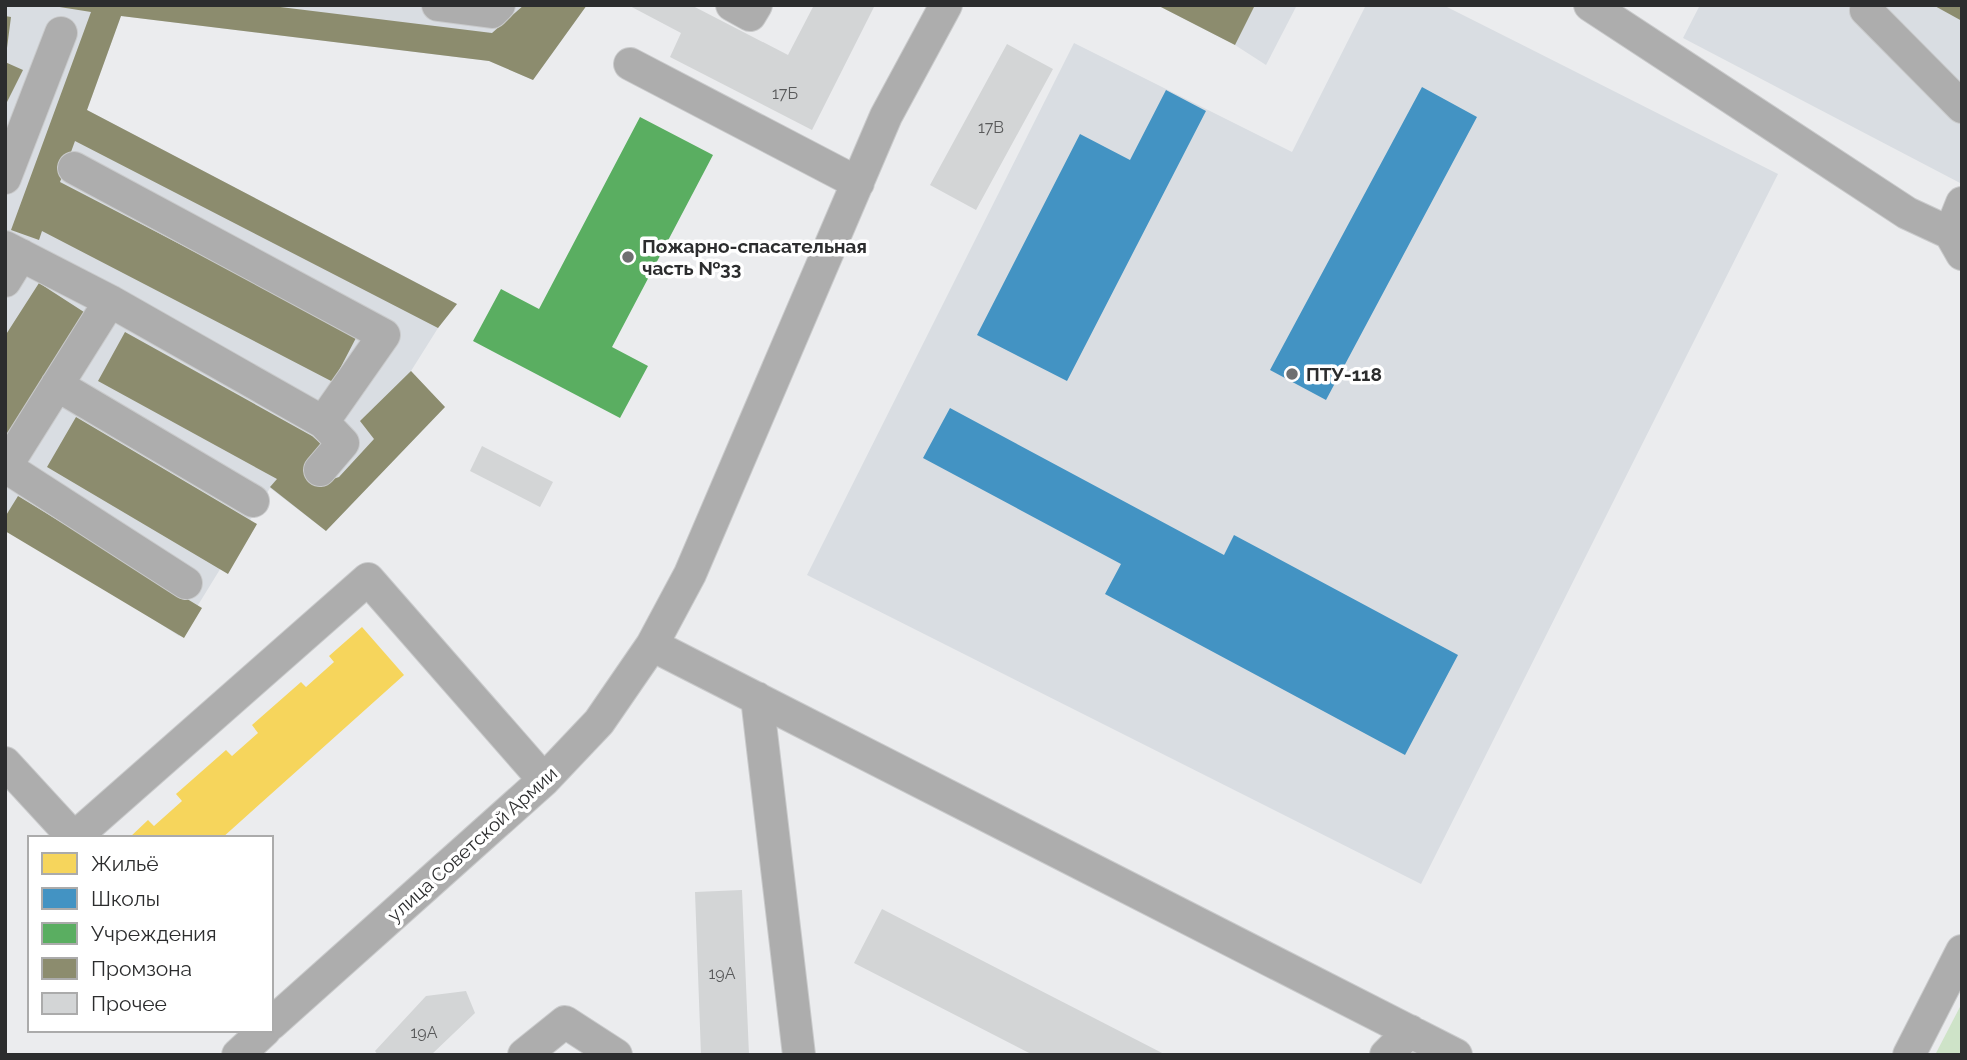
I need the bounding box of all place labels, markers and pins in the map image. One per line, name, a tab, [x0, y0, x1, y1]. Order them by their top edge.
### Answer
place label: Пожарно-спасательная часть №33	[642, 235, 867, 279]
marker: Пожарно-спасательная часть №33	[620, 249, 636, 265]
place label: ПТУ-118	[1306, 363, 1382, 385]
marker: ПТУ-118	[1284, 366, 1300, 382]

